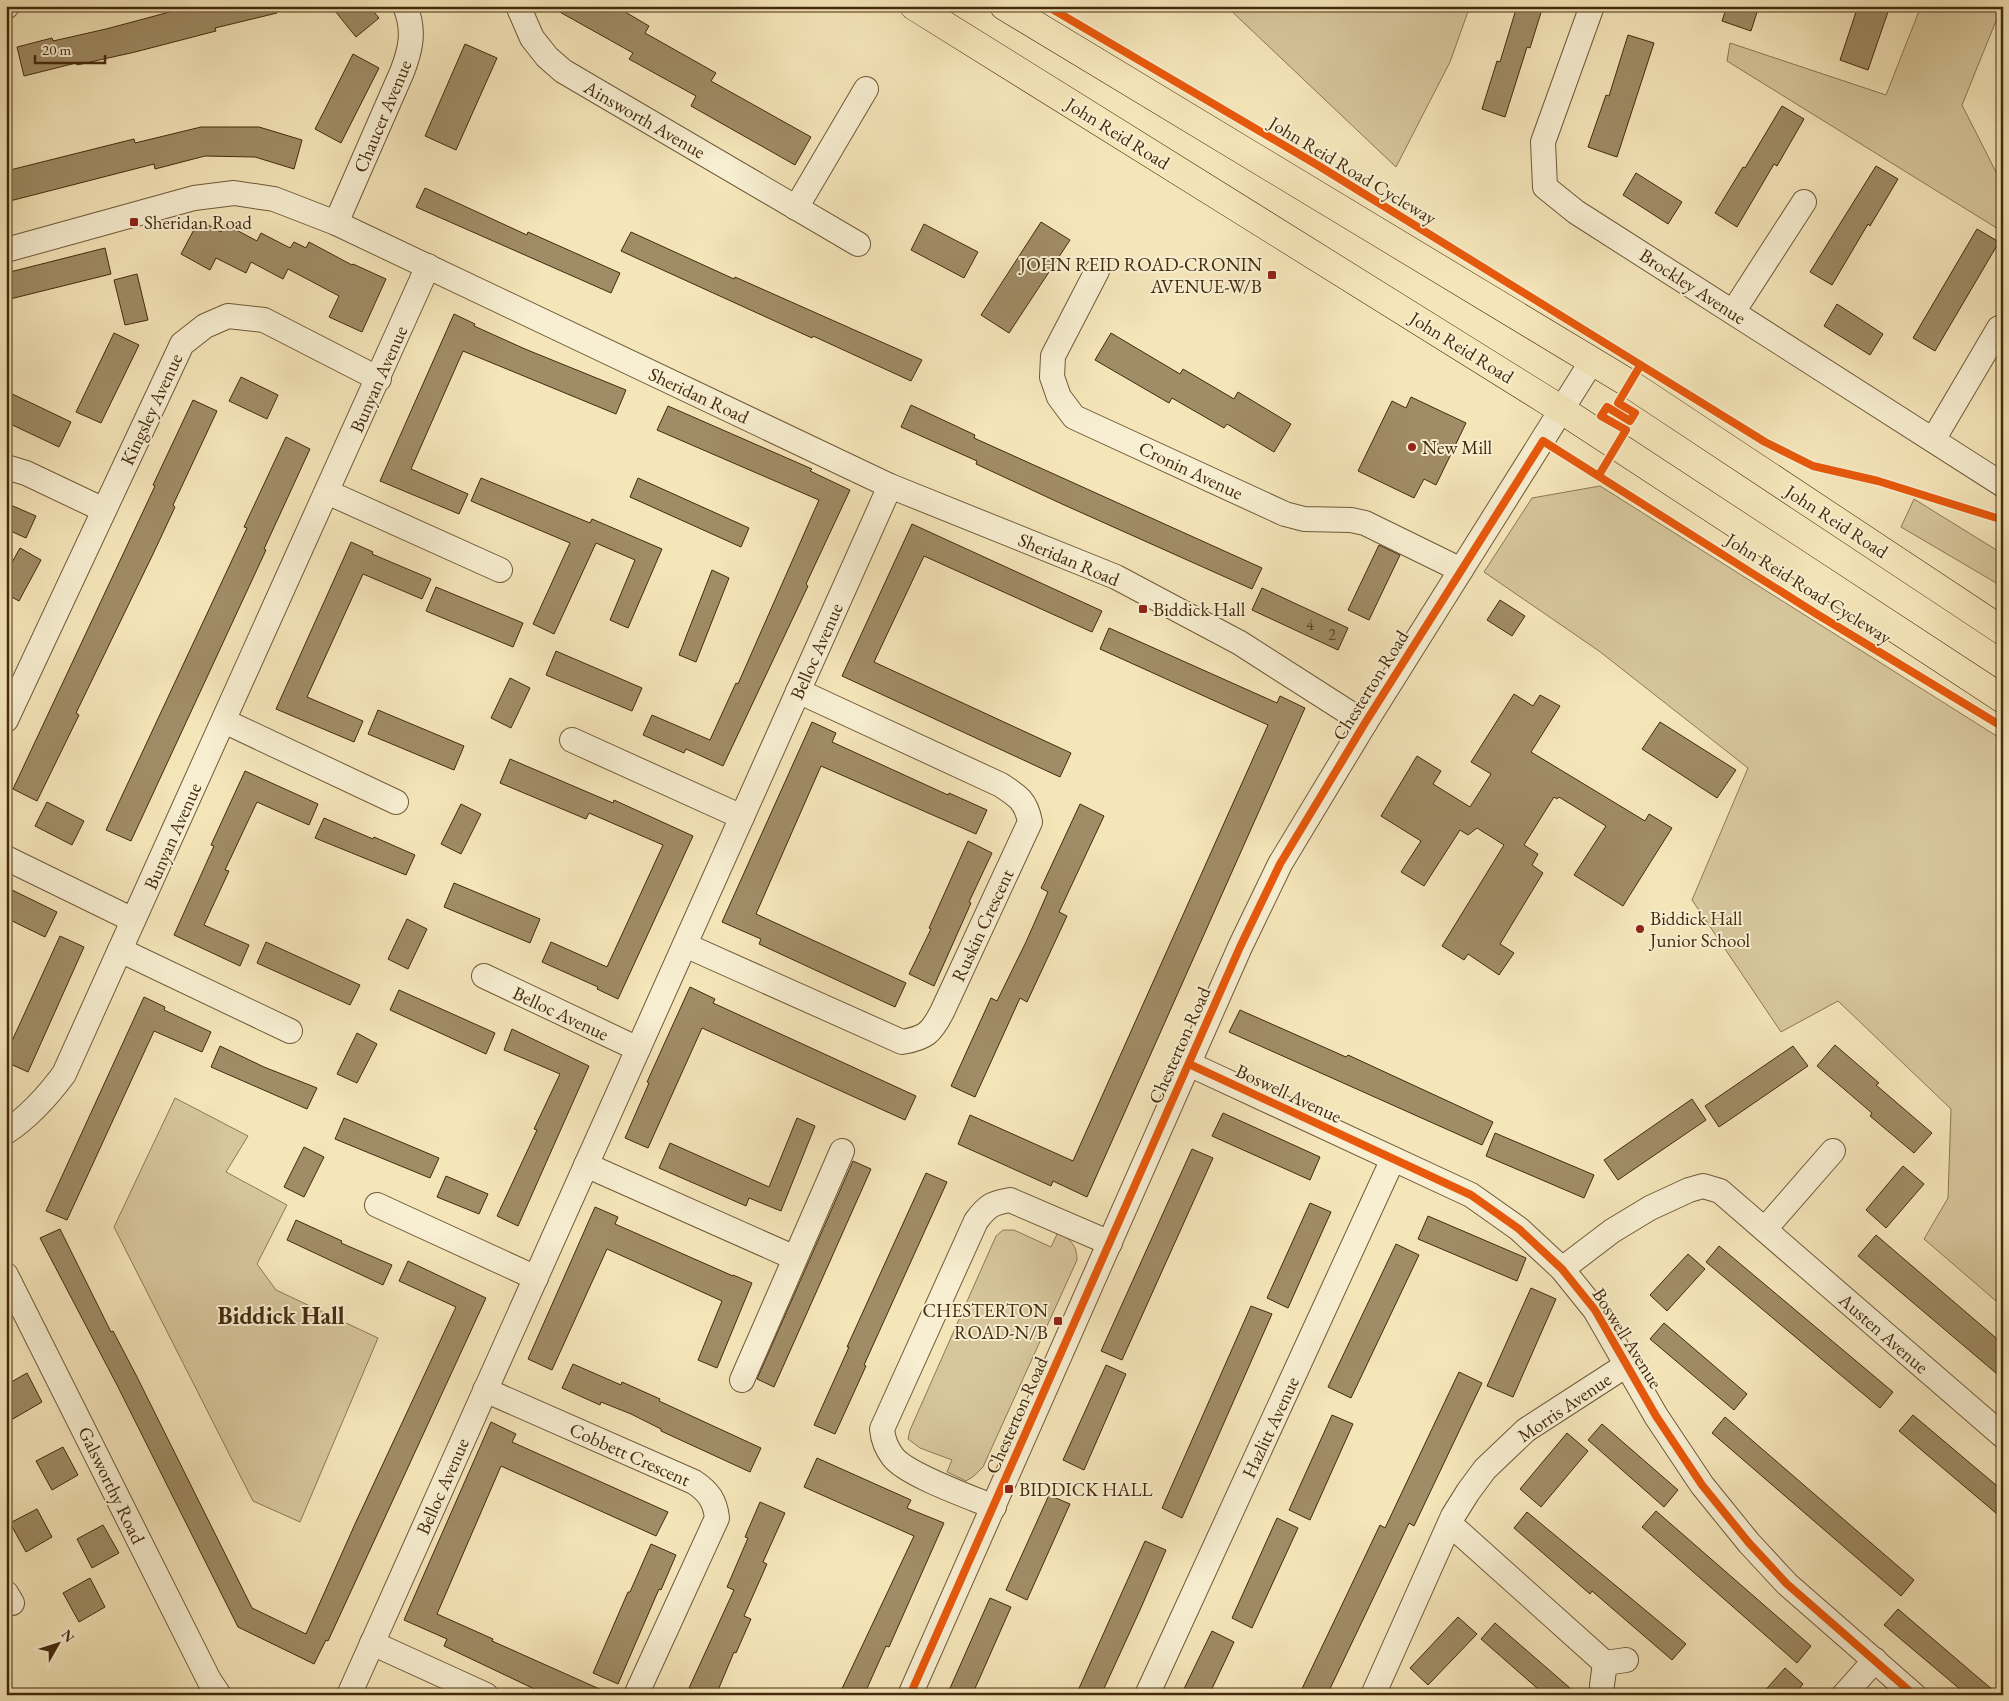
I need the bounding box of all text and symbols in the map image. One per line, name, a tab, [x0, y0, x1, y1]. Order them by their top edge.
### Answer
scale bar	[35, 32, 105, 64]
text: 20 m	[42, 40, 71, 59]
street label: Chaucer Avenue	[347, 56, 417, 176]
street label: Ainsworth Avenue	[579, 74, 710, 164]
street label: John Reid Road	[1059, 90, 1175, 175]
street label: John Reid Road Cycleway	[1263, 109, 1442, 231]
place label: Sheridan Road	[144, 210, 252, 235]
marker: Sheridan Road	[128, 216, 140, 228]
street label: Brockley Avenue	[1635, 243, 1751, 330]
place label: JOHN REID ROAD-CRONIN AVENUE-W/B	[1018, 252, 1262, 299]
marker: JOHN REID ROAD-CRONIN AVENUE-W/B	[1266, 269, 1278, 281]
street label: John Reid Road	[1403, 304, 1519, 389]
street label: Bunyan Avenue	[344, 322, 413, 437]
street label: Kingsley Avenue	[115, 349, 188, 469]
street label: Sheridan Road	[645, 361, 753, 430]
street label: Cronin Avenue	[1135, 435, 1247, 506]
place label: New Mill	[1422, 435, 1493, 460]
marker: New Mill	[1406, 441, 1418, 453]
street label: John Reid Road	[1779, 478, 1893, 564]
street label: John Reid Road Cycleway	[1719, 526, 1897, 650]
street label: Sheridan Road	[1014, 527, 1124, 592]
place label: Biddick Hall	[1153, 597, 1246, 622]
street label: Belloc Avenue	[784, 599, 849, 703]
marker: Biddick Hall	[1137, 603, 1149, 615]
house number: 4	[1306, 614, 1314, 635]
house number: 2	[1328, 624, 1336, 645]
street label: Chesterton Road	[1327, 625, 1414, 745]
street label: Bunyan Avenue	[138, 779, 207, 894]
street label: Ruskin Crescent	[946, 865, 1019, 985]
place label: Biddick Hall Junior School	[1648, 906, 1751, 953]
marker: Biddick Hall Junior School	[1634, 923, 1646, 935]
street label: Belloc Avenue	[509, 980, 613, 1047]
street label: Chesterton Road	[1143, 982, 1217, 1108]
street label: Boswell Avenue	[1232, 1058, 1346, 1129]
street label: Boswell Avenue	[1587, 1283, 1668, 1393]
street label: Austen Avenue	[1833, 1287, 1934, 1379]
place label: CHESTERTON ROAD-N/B	[923, 1298, 1048, 1345]
district label: Biddick Hall	[217, 1300, 345, 1331]
marker: CHESTERTON ROAD-N/B	[1052, 1315, 1064, 1327]
street label: Chesterton Road	[980, 1352, 1054, 1478]
street label: Morris Avenue	[1513, 1367, 1616, 1448]
street label: Hazlitt Avenue	[1236, 1372, 1305, 1482]
street label: Cobbett Crescent	[565, 1417, 694, 1492]
street label: Galsworthy Road	[72, 1423, 151, 1548]
street label: Belloc Avenue	[410, 1434, 475, 1538]
place label: BIDDICK HALL	[1019, 1477, 1153, 1502]
marker: BIDDICK HALL	[1003, 1483, 1015, 1495]
north arrow	[32, 1618, 82, 1668]
text: N	[58, 1626, 79, 1646]

